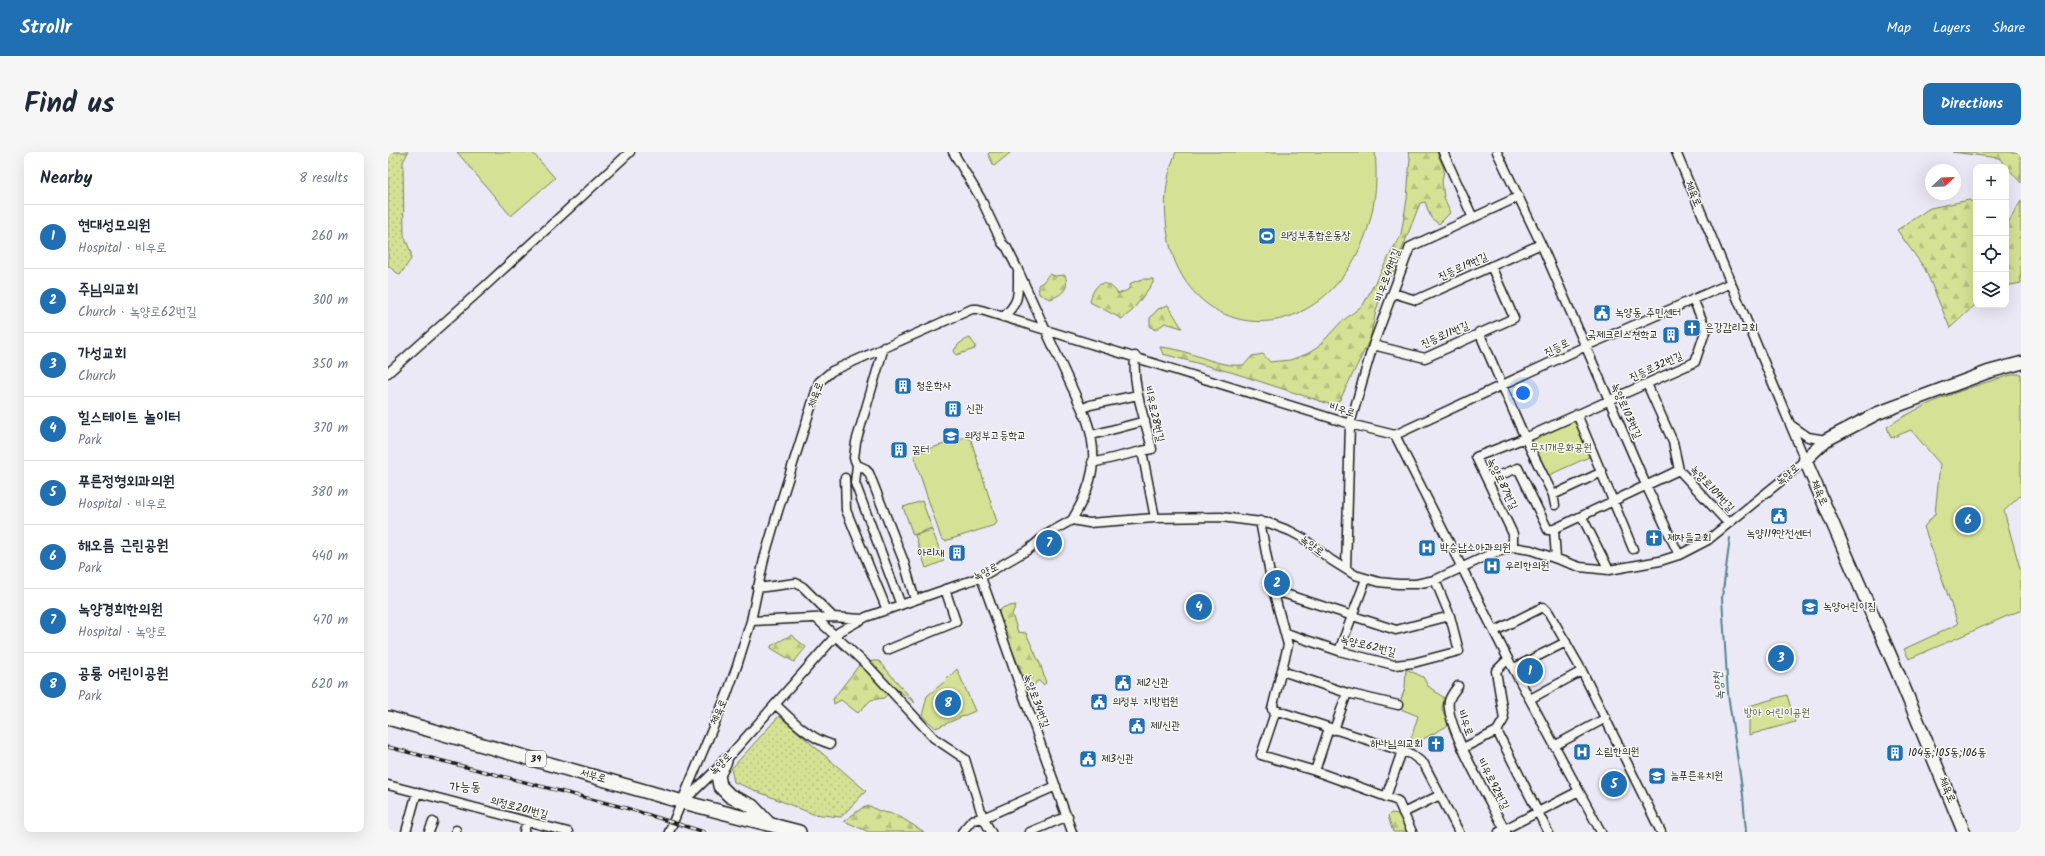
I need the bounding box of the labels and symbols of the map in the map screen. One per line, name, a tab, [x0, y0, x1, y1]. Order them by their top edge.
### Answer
north arrow	[1925, 164, 1961, 200]
street label: 체육로	[1680, 178, 1707, 210]
sports icon: 의정부종합운동장	[1257, 226, 1277, 246]
place label: 의정부종합운동장	[1280, 227, 1351, 245]
street label: 비우로49번길	[1370, 246, 1406, 304]
street label: 진등로19번길	[1435, 248, 1491, 286]
public building icon: 녹양동 주민센터	[1592, 303, 1612, 323]
place label: 녹양동 주민센터	[1615, 304, 1681, 322]
street label: 진등로11번길	[1418, 317, 1472, 353]
church icon: 은강감리교회	[1682, 318, 1702, 338]
place label: 은강감리교회	[1705, 319, 1758, 337]
building icon: 국제크리스쳔학교	[1661, 325, 1681, 345]
place label: 국제크리스쳔학교	[1587, 326, 1658, 344]
street label: 진등로	[1541, 334, 1573, 362]
street label: 진등로32번길	[1626, 347, 1686, 387]
building icon: 청운학사	[893, 376, 913, 396]
place label: 청운학사	[916, 377, 952, 395]
street label: 체육로	[803, 379, 829, 411]
street label: 녹양로103번길	[1606, 380, 1646, 442]
your location	[1513, 383, 1533, 403]
street label: 비우로28번길	[1139, 384, 1169, 444]
street label: 비우로	[1327, 398, 1357, 423]
building icon: 신관	[943, 399, 963, 419]
place label: 신관	[966, 400, 984, 418]
school or university icon: 의정부고등학교	[941, 426, 961, 446]
place label: 의정부고등학교	[964, 427, 1026, 445]
park label: 무지개문화공원	[1530, 439, 1592, 457]
building icon: 꿈터	[889, 440, 909, 460]
place label: 꿈터	[912, 441, 930, 459]
street label: 녹양로87번길	[1482, 455, 1522, 513]
street label: 녹양로	[1772, 459, 1804, 491]
street label: 녹양로109번길	[1685, 461, 1739, 517]
street label: 체육로	[1805, 477, 1833, 509]
pin: 6	[1955, 505, 1981, 535]
public building icon: 녹양119안전센터	[1769, 506, 1789, 526]
place label: 녹양119안전센터	[1746, 525, 1812, 543]
pin: 7	[1036, 528, 1062, 558]
church icon: 제자들교회	[1644, 528, 1664, 548]
place label: 제자들교회	[1667, 529, 1711, 547]
street label: 녹양로	[1296, 531, 1328, 561]
hospital icon: 박승남소아과의원	[1417, 538, 1437, 558]
place label: 박승남소아과의원	[1440, 539, 1511, 557]
building icon: 아리재	[947, 543, 967, 563]
place label: 아리재	[917, 544, 944, 562]
hospital icon: 우리한의원	[1482, 556, 1502, 576]
place label: 우리한의원	[1505, 557, 1549, 575]
street label: 녹양로	[970, 558, 1002, 586]
pin: 2	[1264, 568, 1290, 598]
pin: 4	[1186, 592, 1212, 622]
school or university icon: 녹양어린이집	[1800, 597, 1820, 617]
place label: 녹양어린이집	[1823, 598, 1876, 616]
street label: 녹양로62번길	[1338, 630, 1398, 662]
pin: 3	[1768, 643, 1794, 673]
pin: 1	[1517, 656, 1543, 686]
water label: 녹양천	[1708, 669, 1730, 701]
street label: 녹양로34번길	[1018, 671, 1054, 731]
public building icon: 제2신관	[1113, 673, 1133, 693]
place label: 제2신관	[1136, 674, 1169, 692]
pin: 8	[935, 688, 961, 718]
public building icon: 의정부 지방법원	[1089, 692, 1109, 712]
place label: 의정부 지방법원	[1112, 693, 1179, 711]
street label: 체육로	[705, 696, 733, 728]
park label: 방아 어린이공원	[1744, 704, 1810, 722]
street label: 비우로	[1452, 707, 1478, 739]
public building icon: 제1신관	[1127, 716, 1147, 736]
place label: 제1신관	[1150, 717, 1180, 735]
church icon: 하나님의교회	[1426, 734, 1446, 754]
place label: 하나님의교회	[1370, 735, 1423, 753]
hospital icon: 소림한의원	[1572, 742, 1592, 762]
place label: 소림한의원	[1595, 743, 1639, 761]
building icon: 104동;105동;106동	[1885, 743, 1905, 763]
place label: 104동;105동;106동	[1908, 744, 1986, 762]
street label: 녹양로	[705, 748, 737, 780]
public building icon: 제3신관	[1078, 749, 1098, 769]
place label: 제3신관	[1101, 750, 1134, 768]
road number: 39	[526, 751, 546, 767]
street label: 비우로92번길	[1472, 755, 1514, 813]
street label: 서부로	[578, 764, 608, 788]
school or university icon: 늘푸른유치원	[1647, 766, 1667, 786]
place label: 늘푸른유치원	[1670, 767, 1723, 785]
pin: 5	[1601, 769, 1627, 799]
street label: 체육로	[1934, 774, 1961, 806]
district label: 가능동	[449, 777, 481, 798]
street label: 의정로201번길	[488, 792, 550, 824]

